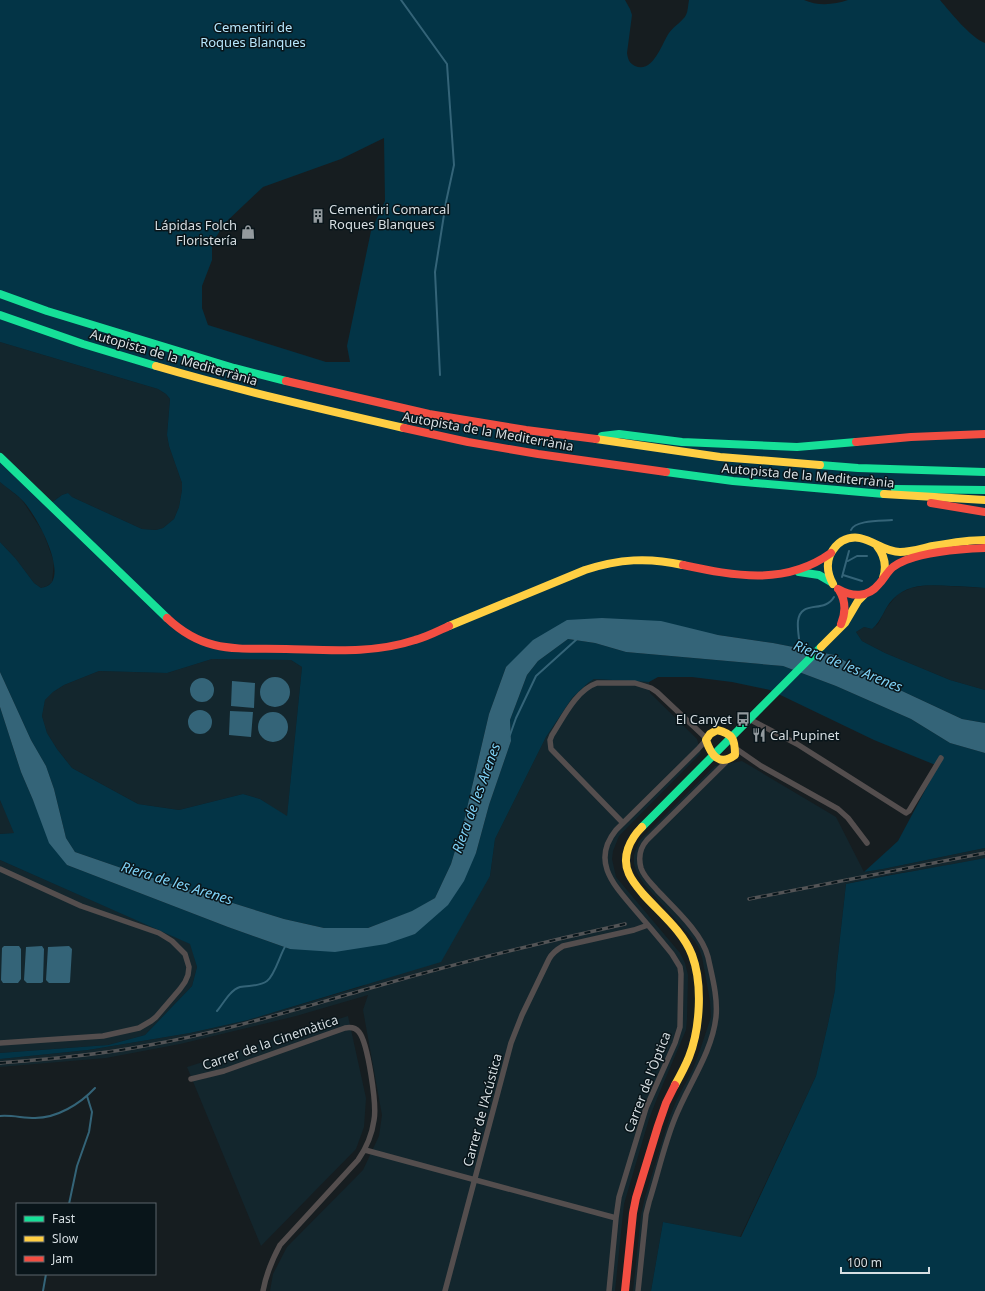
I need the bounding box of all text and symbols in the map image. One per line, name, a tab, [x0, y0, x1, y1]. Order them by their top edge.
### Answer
park label: Cementiri de Roques Blanques	[200, 18, 306, 51]
place label: Cementiri Comarcal Roques Blanques	[329, 200, 450, 233]
building icon: Cementiri Comarcal Roques Blanques	[310, 208, 326, 224]
place label: Lápidas Folch Floristería	[154, 216, 237, 249]
shop icon: Lápidas Folch Floristería	[240, 224, 256, 240]
street label: Autopista de la Mediterrània	[88, 324, 260, 390]
street label: Autopista de la Mediterrània	[401, 407, 575, 455]
street label: Autopista de la Mediterrània	[721, 458, 895, 492]
water label: Riera de les Arenes	[791, 635, 905, 696]
place label: El Canyet	[676, 710, 732, 728]
bus stop icon: El Canyet	[735, 711, 751, 727]
place label: Cal Pupinet	[770, 726, 840, 744]
restaurant icon: Cal Pupinet	[751, 727, 767, 743]
water label: Riera de les Arenes	[447, 740, 504, 855]
water label: Riera de les Arenes	[119, 857, 235, 909]
street label: Carrer de la Cinemàtica	[200, 1010, 340, 1074]
street label: Carrer de l'Òptica	[619, 1029, 675, 1135]
street label: Carrer de l'Acústica	[458, 1051, 506, 1169]
legend	[16, 1203, 156, 1275]
text: Fast	[52, 1210, 76, 1227]
text: Slow	[52, 1230, 79, 1247]
scale bar	[841, 1249, 929, 1275]
text: Jam	[51, 1250, 73, 1267]
text: 100 m	[847, 1254, 882, 1271]

